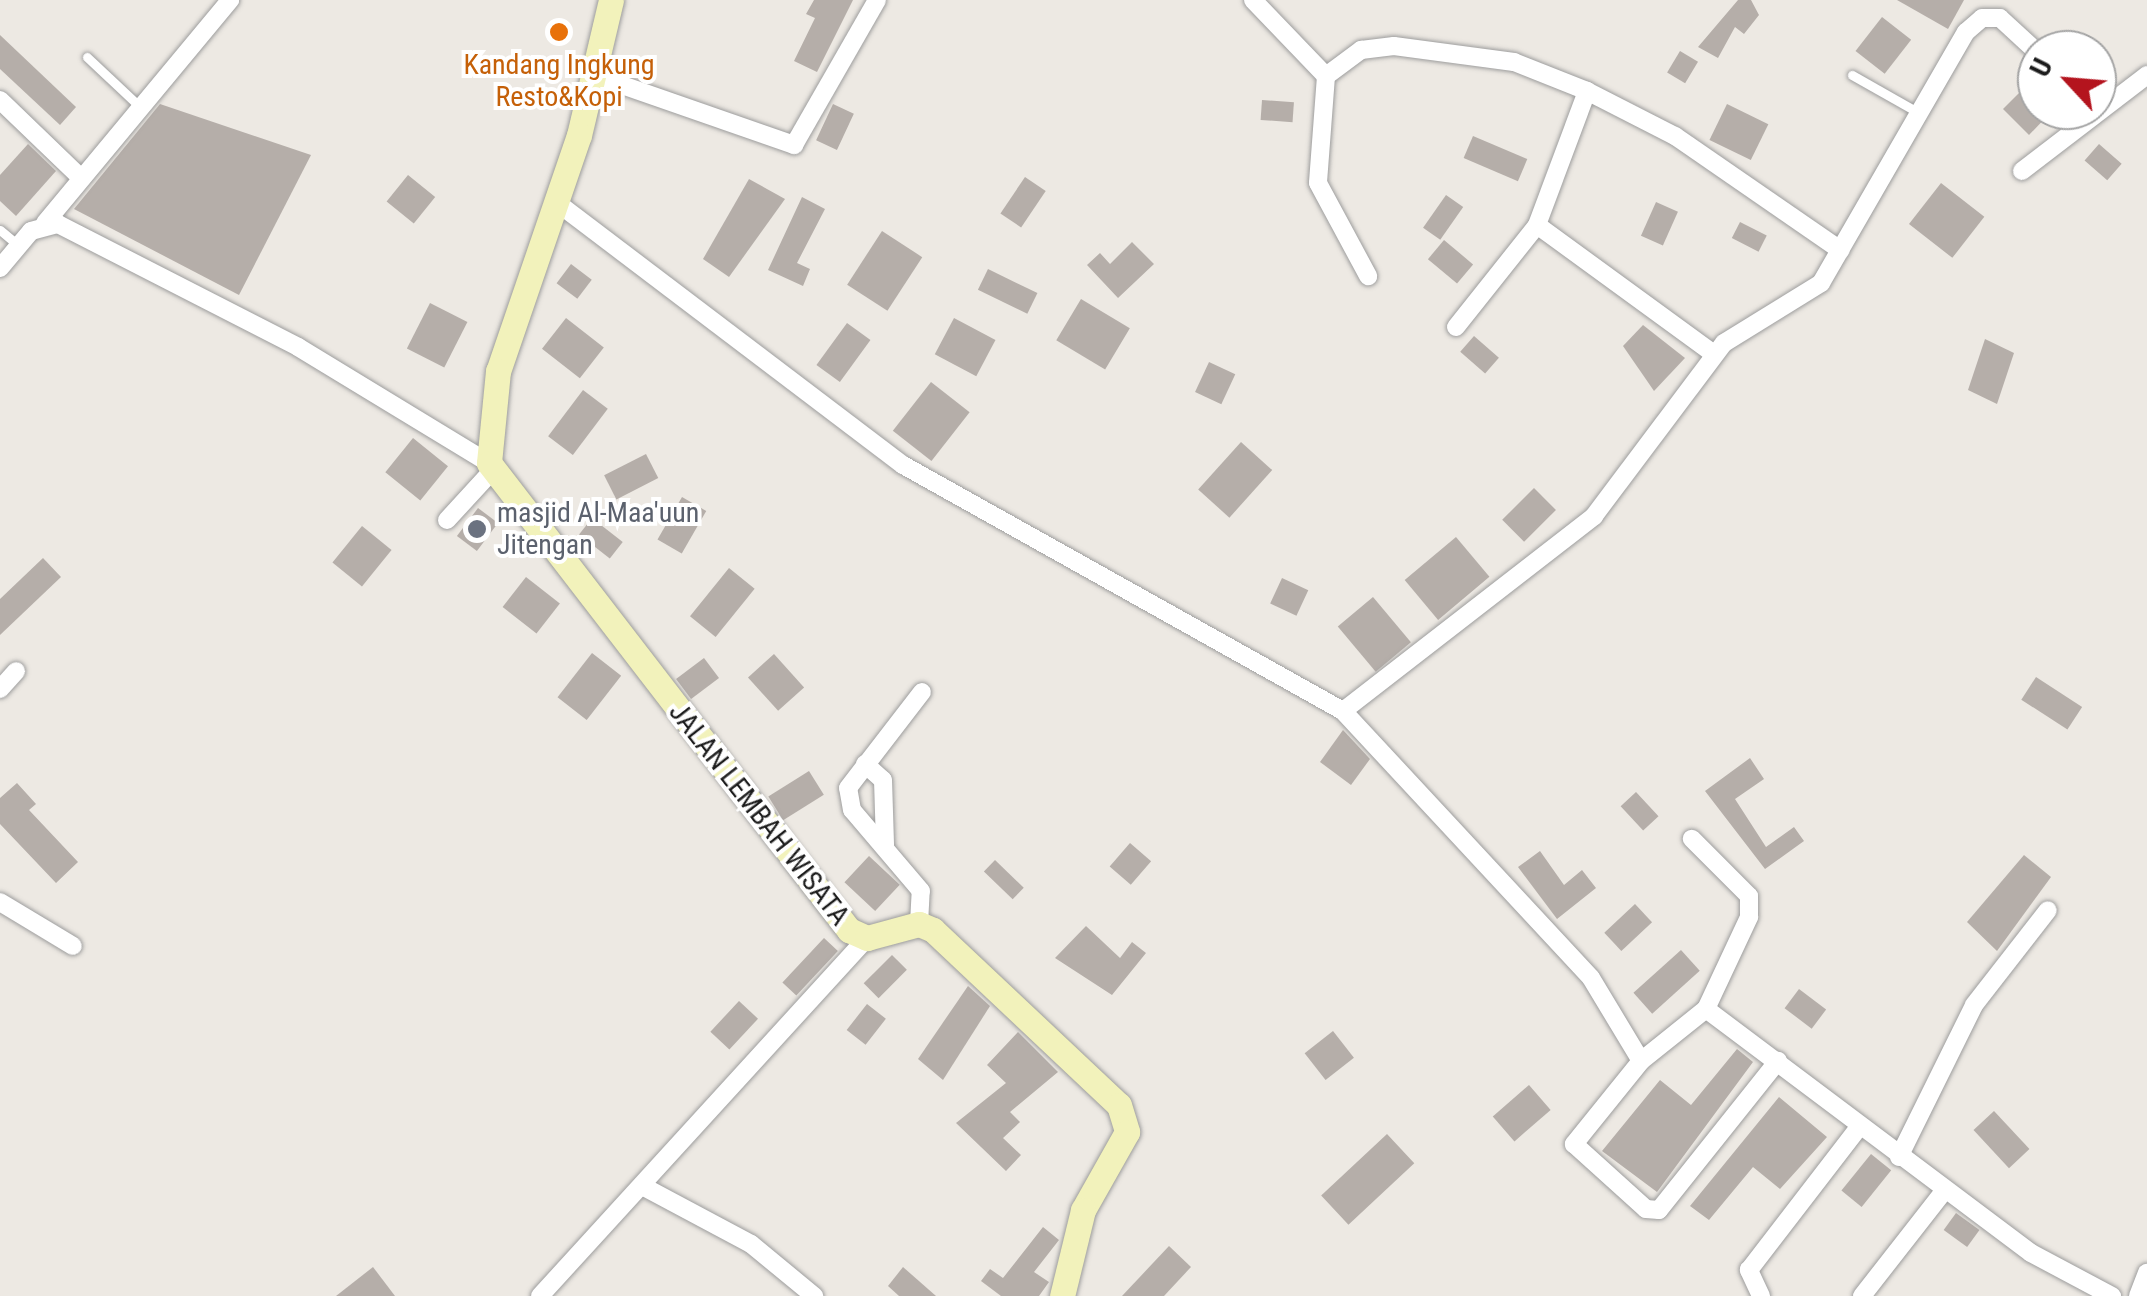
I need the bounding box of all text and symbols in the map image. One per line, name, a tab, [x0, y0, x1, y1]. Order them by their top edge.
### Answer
marker: Kandang Ingkung Resto&Kopi	[548, 21, 570, 43]
north arrow	[2017, 30, 2117, 130]
place label: Kandang Ingkung Resto&Kopi	[463, 48, 655, 114]
text: U	[2023, 53, 2060, 82]
place label: masjid Al-Maa'uun Jitengan	[497, 496, 699, 562]
marker: masjid Al-Maa'uun Jitengan	[466, 518, 488, 540]
street label: JALAN LEMBAH WISATA	[662, 696, 856, 932]

